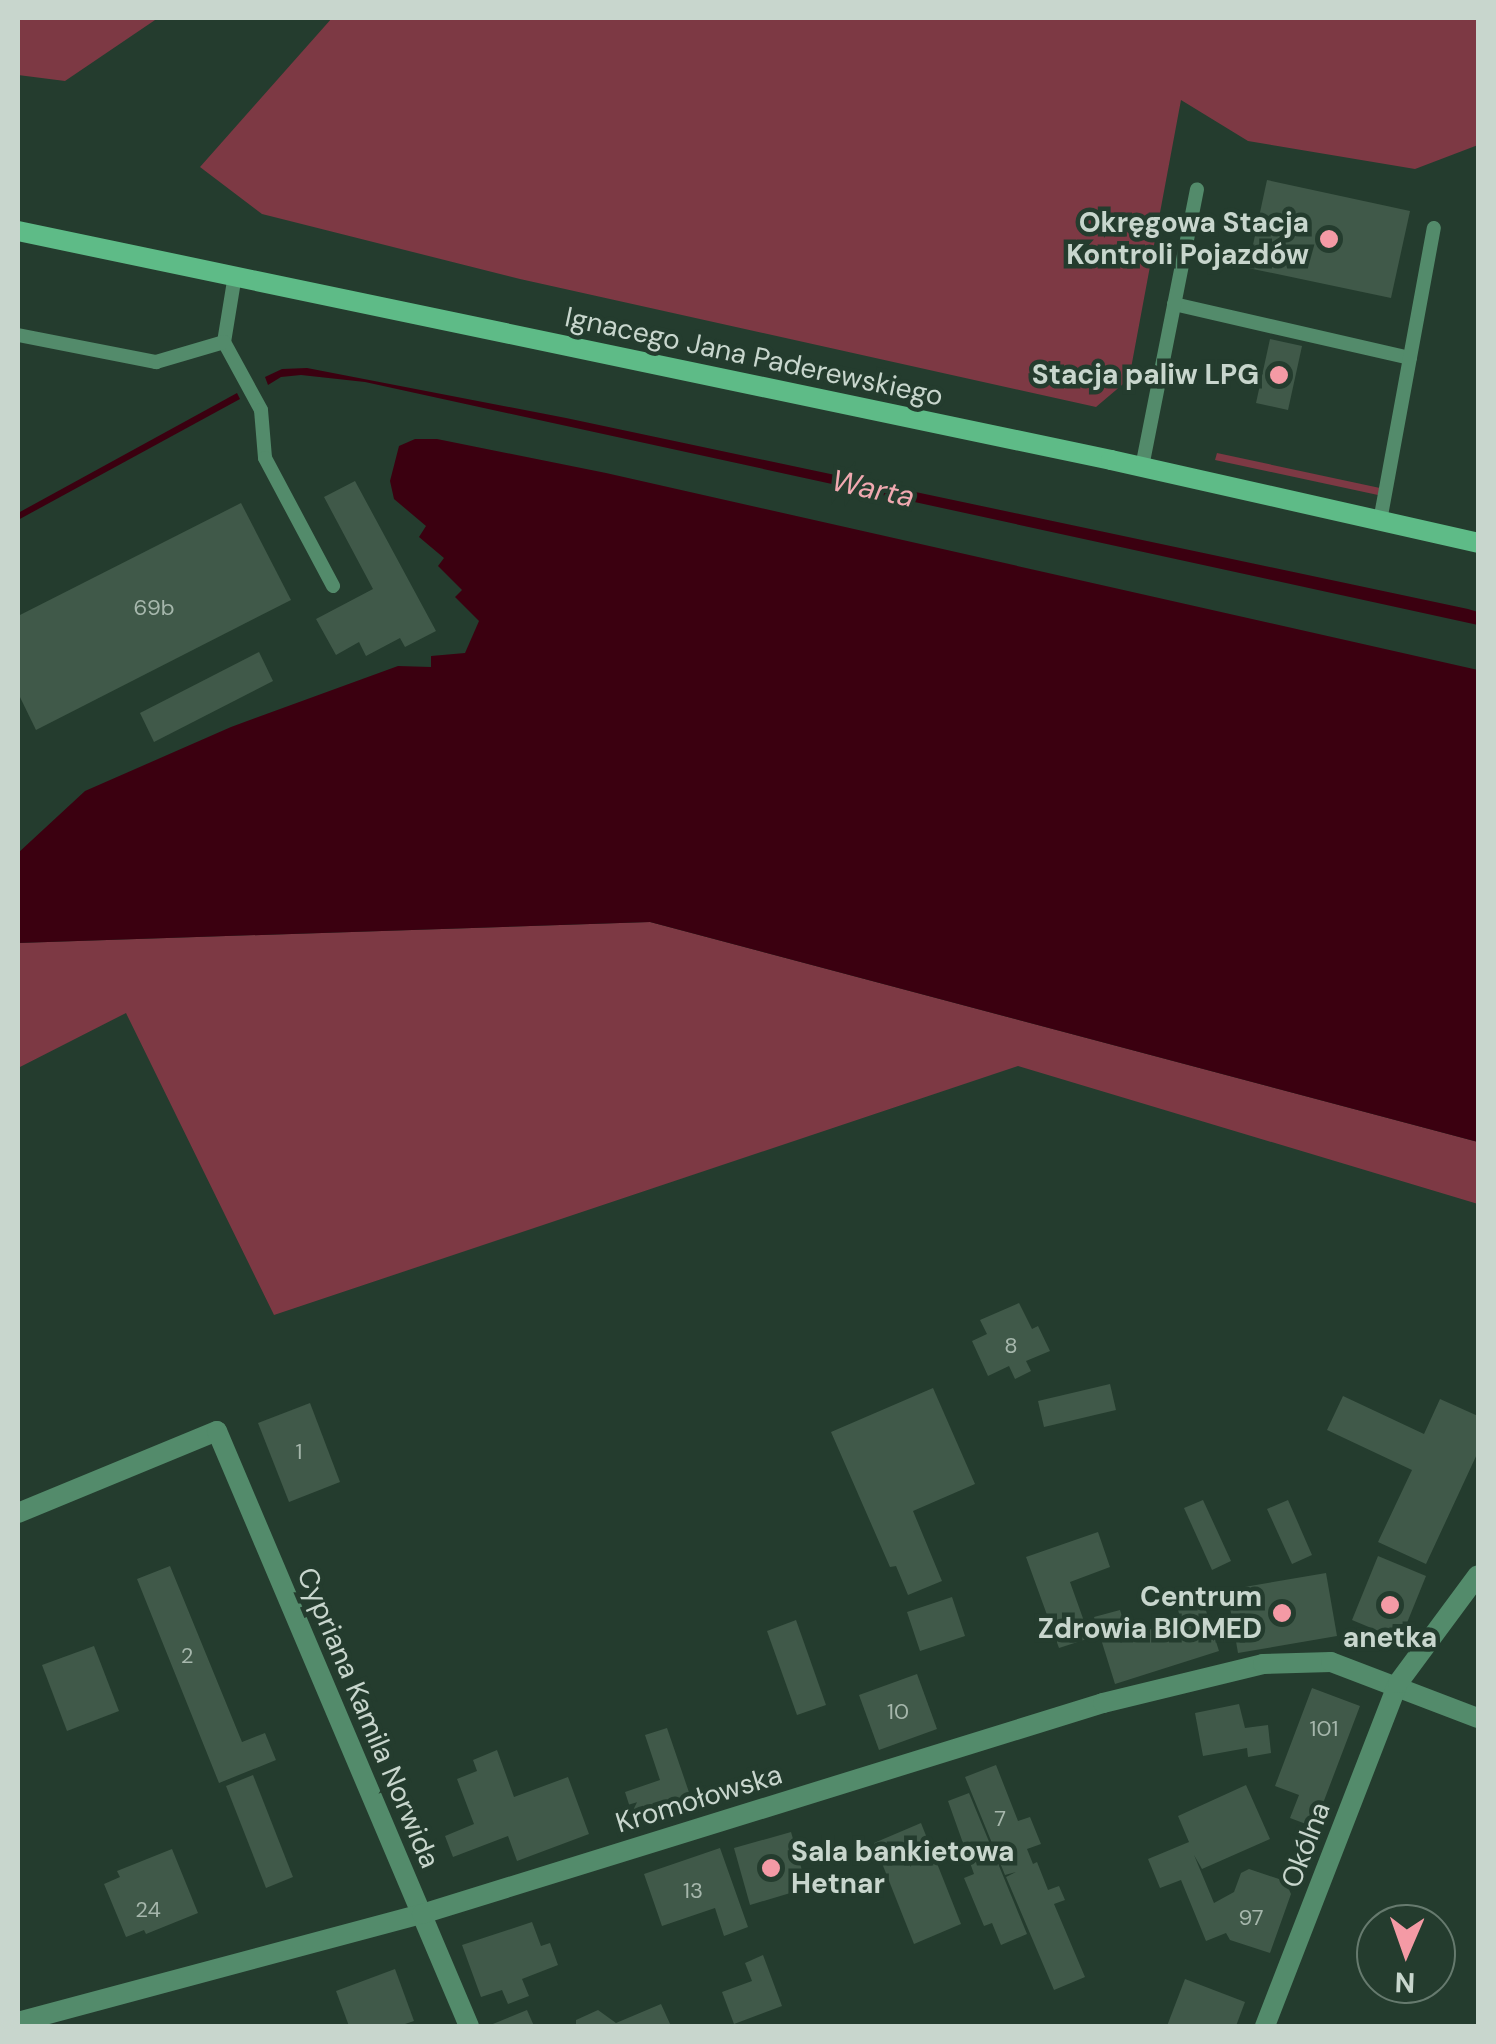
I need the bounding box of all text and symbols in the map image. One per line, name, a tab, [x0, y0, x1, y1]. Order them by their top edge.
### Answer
place label: Okręgowa Stacja Kontroli Pojazdów	[1066, 206, 1309, 272]
marker: Okręgowa Stacja Kontroli Pojazdów	[1318, 228, 1340, 250]
street label: Ignacego Jana Paderewskiego	[562, 300, 946, 414]
place label: Stacja paliw LPG	[1032, 358, 1259, 392]
marker: Stacja paliw LPG	[1268, 364, 1290, 386]
water label: Warta	[828, 463, 918, 515]
house number: 69b	[134, 595, 174, 621]
house number: 8	[1004, 1333, 1018, 1359]
house number: 1	[296, 1439, 302, 1465]
street label: Cypriana Kamila Norwida	[289, 1563, 447, 1873]
place label: Centrum Zdrowia BIOMED	[1038, 1580, 1262, 1646]
marker: anetka	[1379, 1594, 1401, 1616]
marker: Centrum Zdrowia BIOMED	[1271, 1602, 1293, 1624]
place label: anetka	[1343, 1621, 1437, 1655]
house number: 2	[181, 1643, 193, 1669]
house number: 10	[887, 1699, 909, 1725]
house number: 101	[1310, 1716, 1338, 1742]
street label: Kromołowska	[612, 1758, 786, 1840]
street label: Okólna	[1274, 1797, 1338, 1893]
house number: 7	[994, 1806, 1006, 1832]
place label: Sala bankietowa Hetnar	[791, 1835, 1014, 1901]
marker: Sala bankietowa Hetnar	[760, 1857, 782, 1879]
house number: 13	[683, 1878, 703, 1904]
house number: 24	[135, 1897, 161, 1923]
north arrow	[1356, 1904, 1456, 2004]
house number: 97	[1239, 1905, 1263, 1931]
text: N	[1394, 1964, 1416, 2001]

